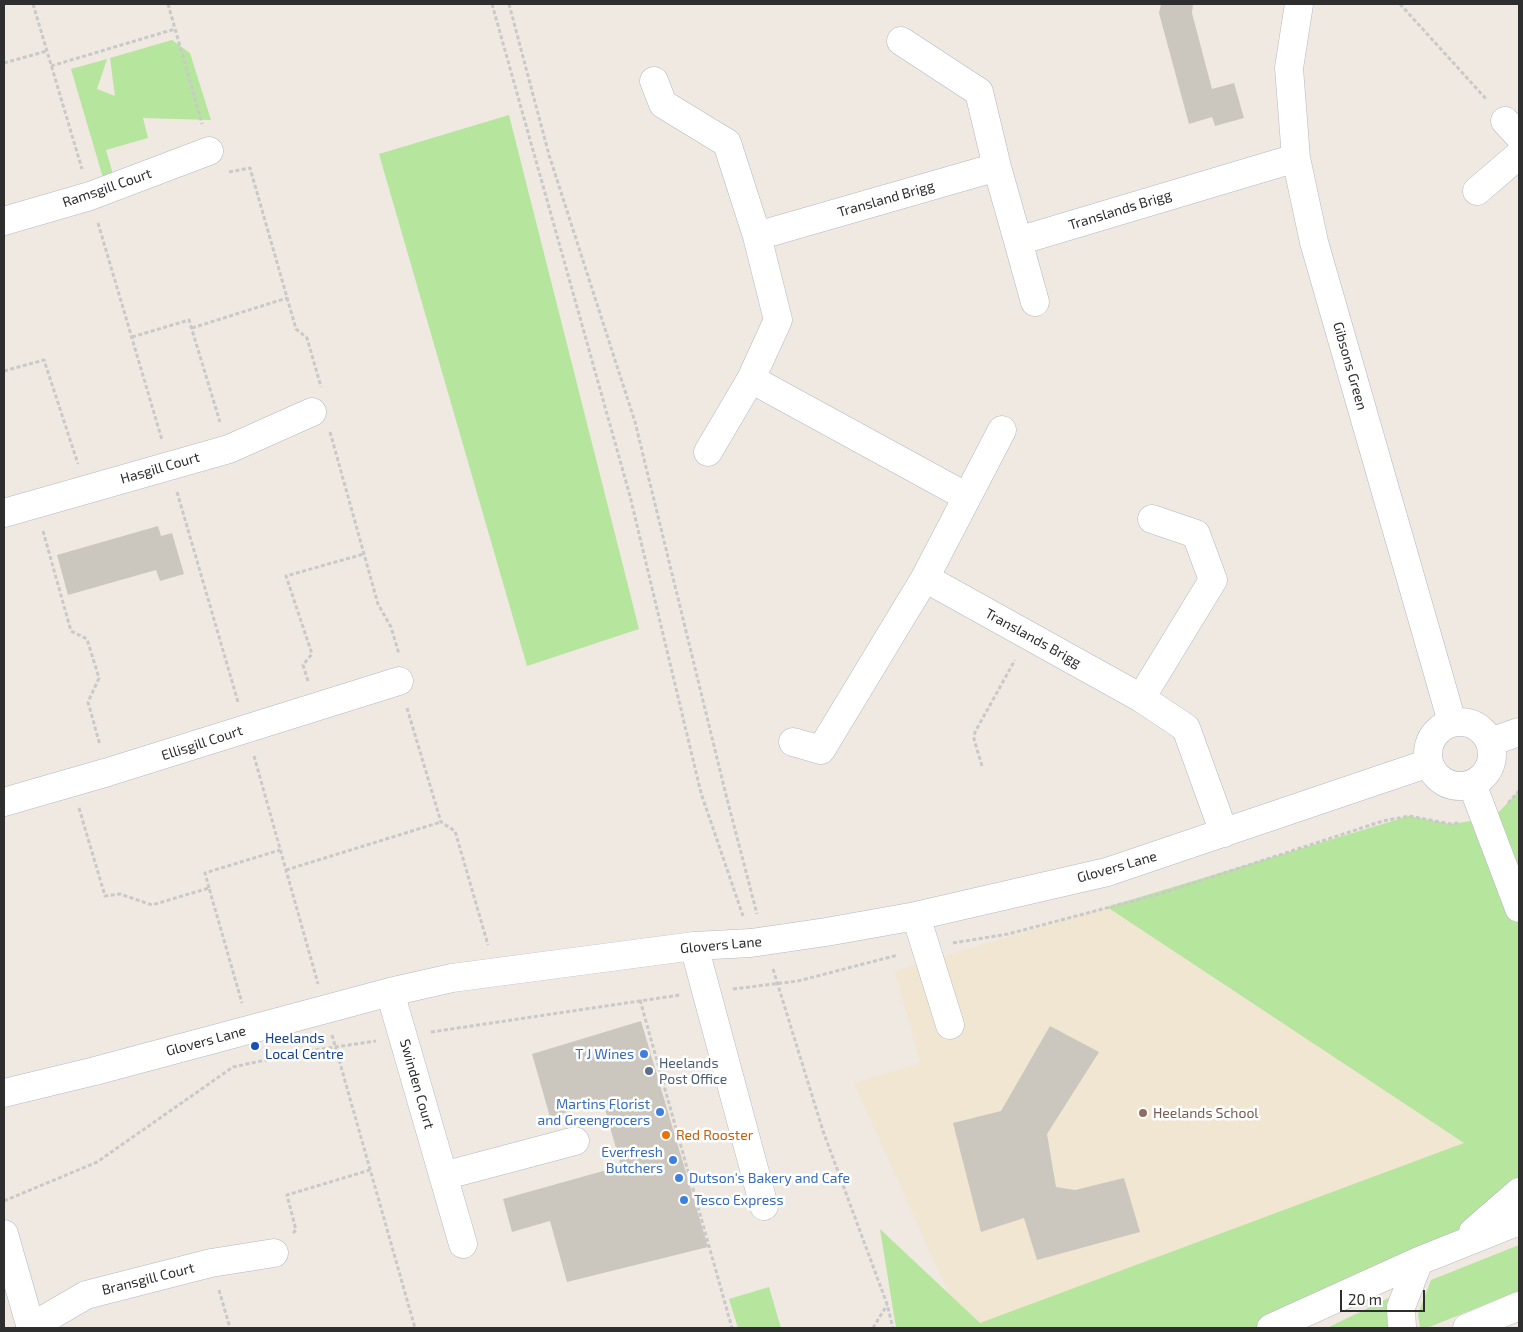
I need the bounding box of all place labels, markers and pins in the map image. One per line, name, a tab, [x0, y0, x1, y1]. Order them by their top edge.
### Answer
place label: Heelands Local Centre	[265, 1030, 344, 1062]
marker: Heelands Local Centre	[249, 1040, 261, 1052]
place label: T J Wines	[575, 1046, 634, 1062]
marker: T J Wines	[638, 1048, 650, 1060]
place label: Heelands Post Office	[659, 1055, 727, 1088]
marker: Heelands Post Office	[643, 1065, 655, 1077]
place label: Martins Florist and Greengrocers	[537, 1096, 650, 1128]
place label: Heelands School	[1153, 1105, 1259, 1121]
marker: Martins Florist and Greengrocers	[654, 1106, 666, 1118]
marker: Heelands School	[1137, 1107, 1149, 1119]
place label: Red Rooster	[676, 1127, 753, 1143]
marker: Red Rooster	[660, 1129, 672, 1141]
place label: Everfresh Butchers	[601, 1144, 663, 1176]
marker: Everfresh Butchers	[667, 1154, 679, 1166]
place label: Dutson's Bakery and Cafe	[689, 1170, 850, 1186]
marker: Dutson's Bakery and Cafe	[673, 1172, 685, 1184]
place label: Tesco Express	[694, 1192, 784, 1208]
marker: Tesco Express	[678, 1194, 690, 1206]

